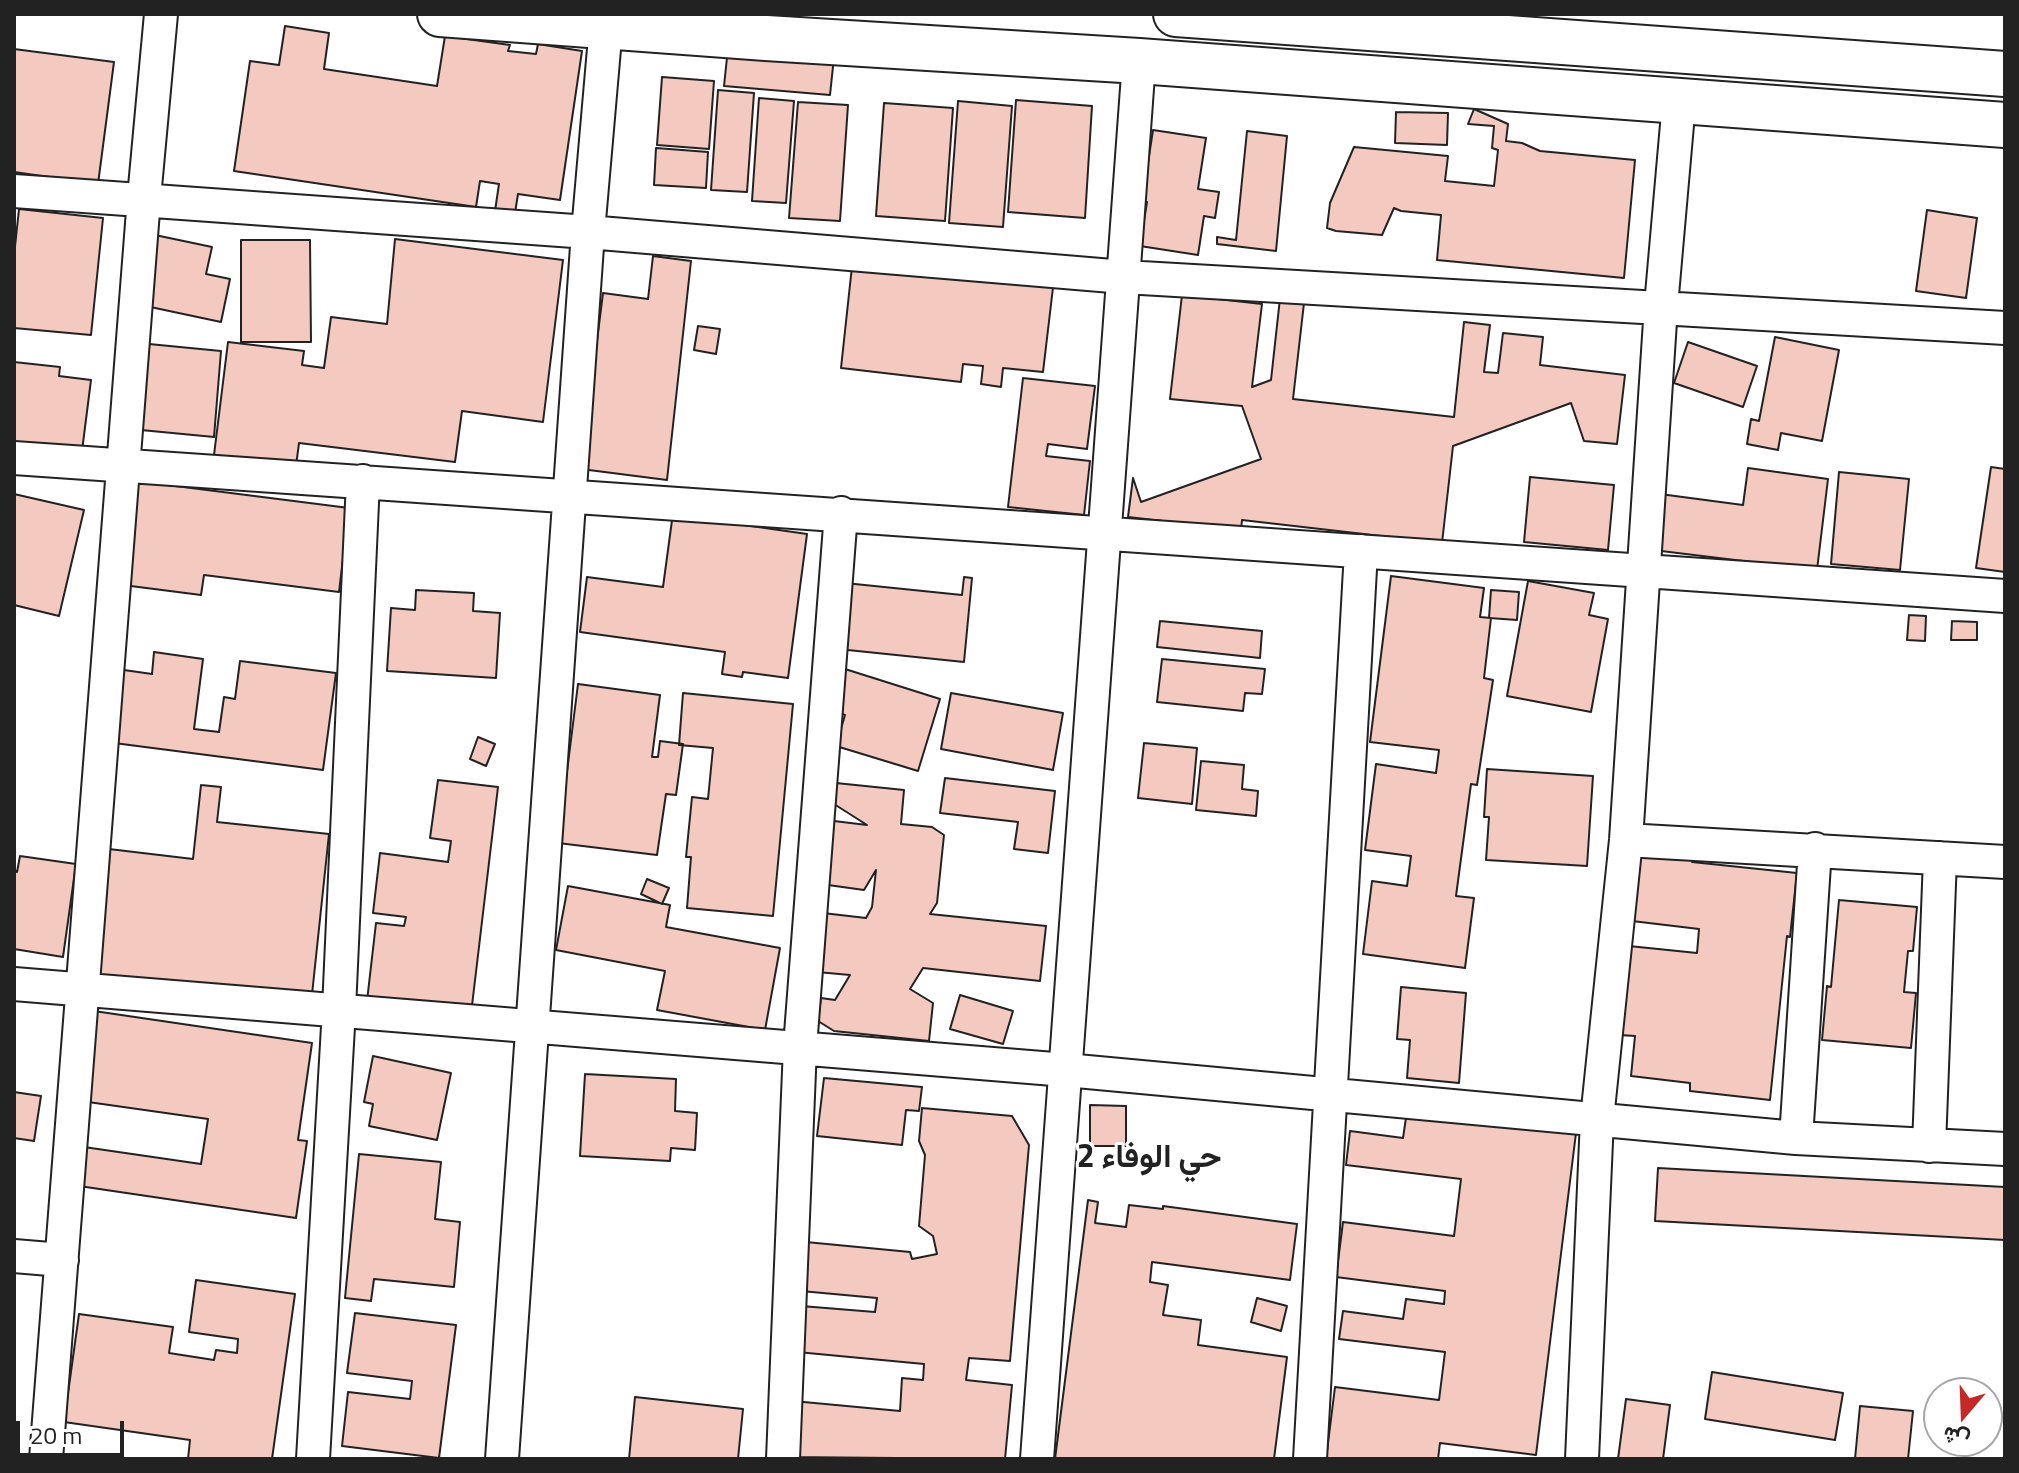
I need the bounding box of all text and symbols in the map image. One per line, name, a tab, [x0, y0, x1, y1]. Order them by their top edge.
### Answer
district label: حي الوفاء 2	[1077, 1140, 1221, 1178]
north arrow	[1923, 1377, 2003, 1457]
scale bar	[20, 1405, 128, 1455]
text: 20 m	[30, 1417, 82, 1453]
text: ش	[1938, 1417, 1974, 1458]

